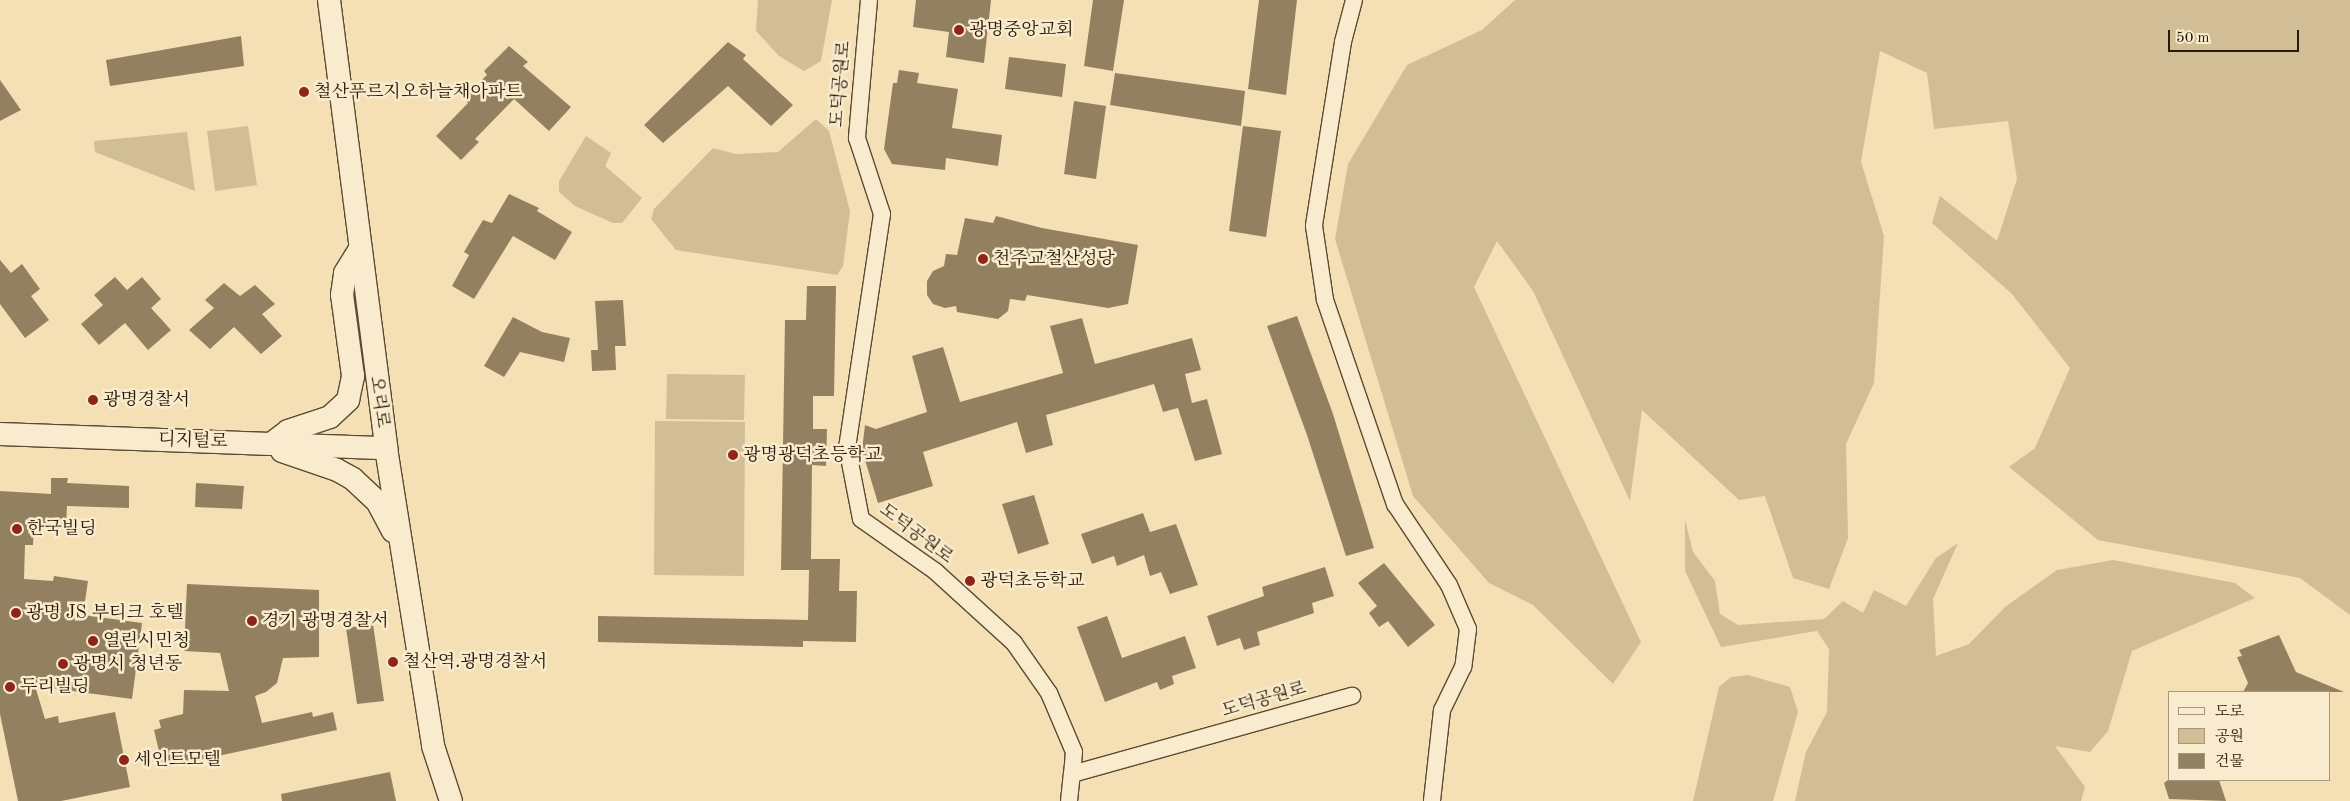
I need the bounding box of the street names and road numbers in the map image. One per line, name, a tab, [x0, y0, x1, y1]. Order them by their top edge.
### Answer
street label: 도덕공원로	[826, 40, 856, 128]
street label: 오리로	[365, 375, 393, 429]
street label: 디지털로	[158, 429, 228, 453]
street label: 도덕공원로	[875, 499, 957, 569]
street label: 도덕공원로	[1219, 678, 1309, 722]

